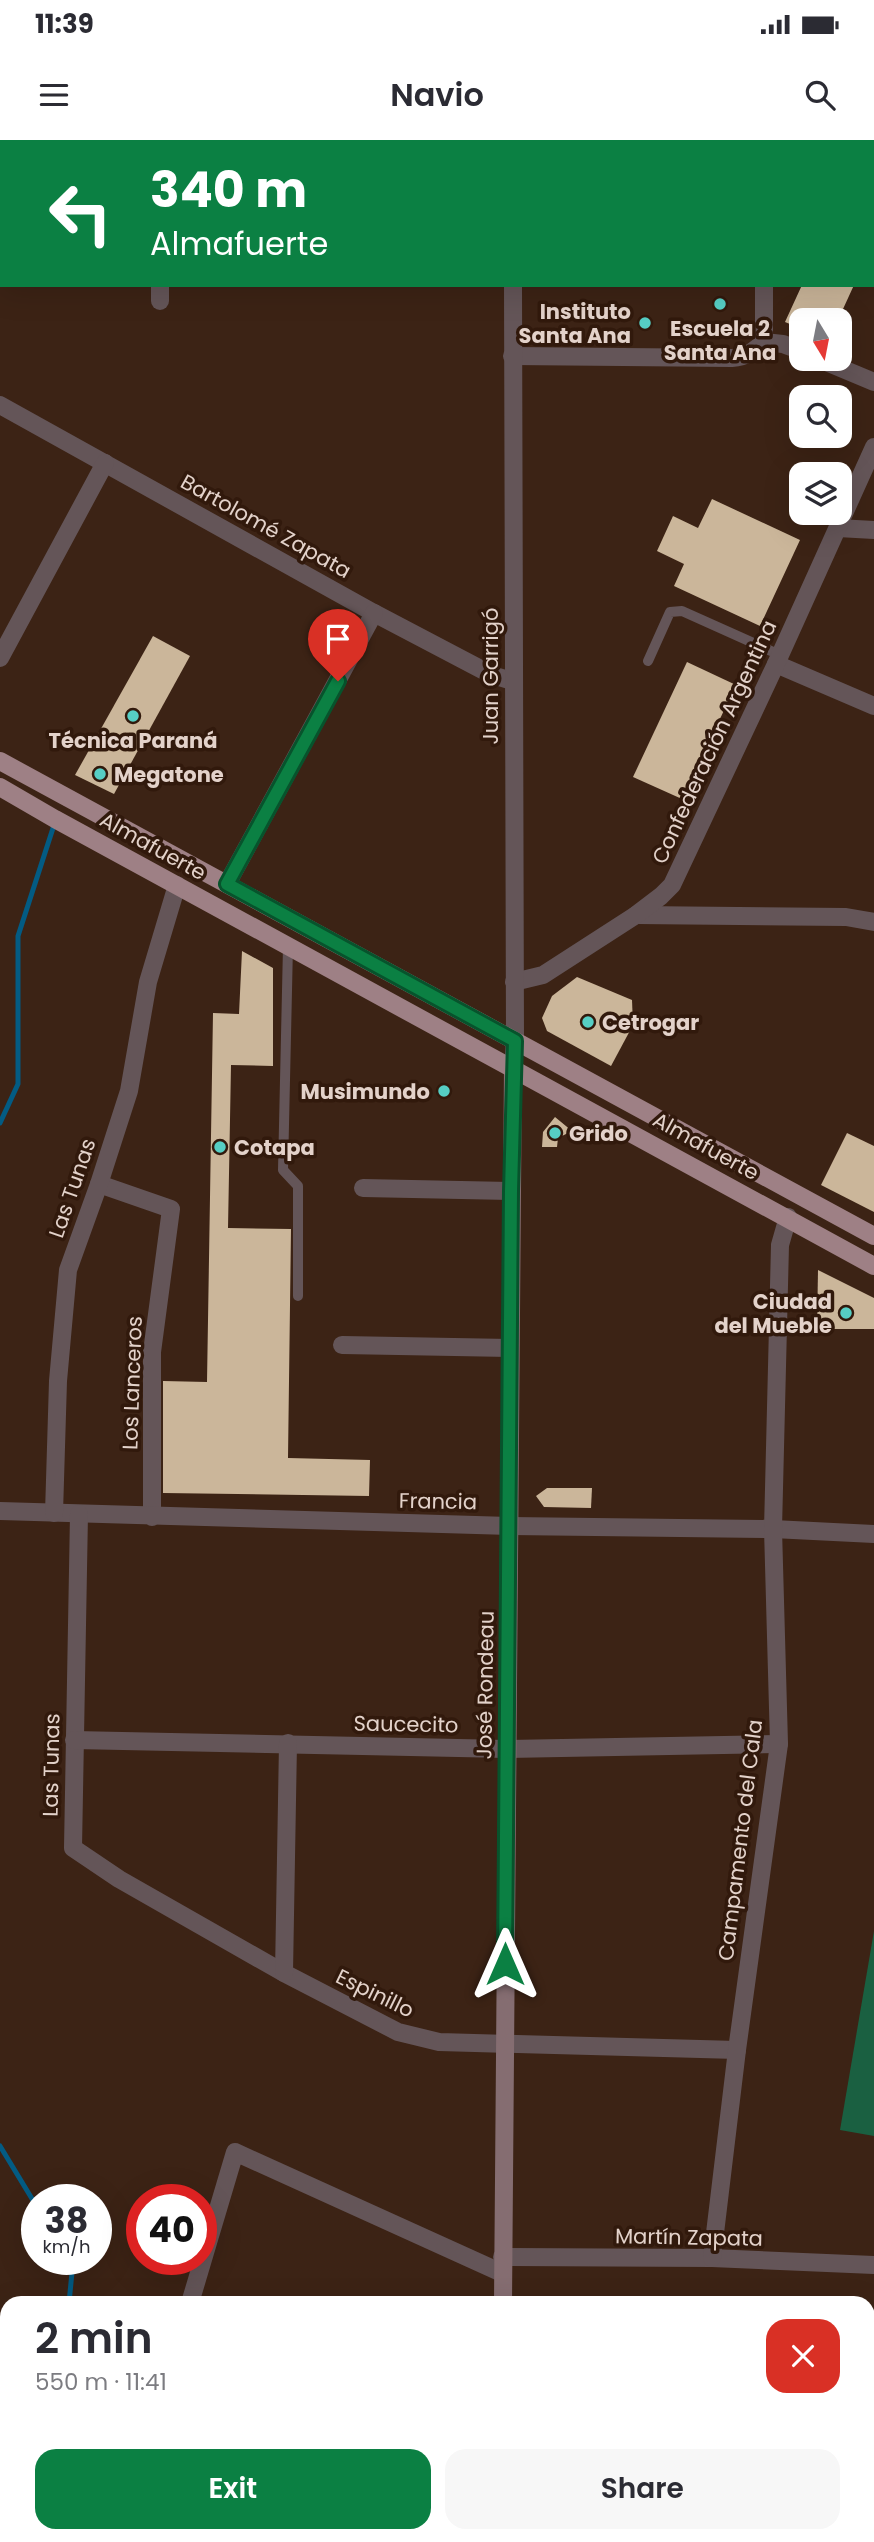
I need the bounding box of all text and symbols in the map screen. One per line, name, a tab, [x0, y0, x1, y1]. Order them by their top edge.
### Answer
text: 11:39	[35, 6, 94, 42]
text: Navio	[390, 72, 484, 117]
icon: menu	[35, 76, 73, 114]
icon: search	[801, 76, 839, 114]
text: 340 m	[150, 156, 307, 224]
icon: left	[35, 168, 126, 259]
text: Almafuerte	[150, 221, 328, 266]
marker: Escuela 2 Santa Ana	[712, 296, 728, 312]
place label: Instituto Santa Ana	[519, 297, 631, 350]
north arrow	[789, 308, 852, 371]
map controls	[789, 308, 852, 525]
place label: Escuela 2 Santa Ana	[664, 314, 776, 367]
marker: Instituto Santa Ana	[637, 315, 653, 331]
button: search	[789, 385, 852, 448]
button: layers	[789, 462, 852, 525]
street label: Bartolomé Zapata	[176, 467, 356, 585]
street label: Juan Garrigó	[476, 608, 505, 744]
pin	[308, 609, 368, 681]
street label: Confederación Argentina	[645, 615, 783, 869]
icon: arrive	[319, 620, 357, 658]
marker: Técnica Paraná	[125, 708, 141, 724]
place label: Técnica Paraná	[49, 726, 217, 755]
place label: Megatone	[114, 760, 224, 789]
marker: Megatone	[92, 766, 108, 782]
street label: Almafuerte	[95, 805, 211, 887]
place label: Cetrogar	[602, 1008, 699, 1037]
marker: Cetrogar	[580, 1014, 596, 1030]
place label: Musimundo	[300, 1077, 430, 1106]
marker: Musimundo	[436, 1083, 452, 1099]
street label: Almafuerte	[648, 1105, 764, 1187]
place label: Grido	[569, 1119, 628, 1148]
marker: Grido	[547, 1125, 563, 1141]
place label: Cotapa	[234, 1133, 315, 1162]
street label: Las Tunas	[41, 1134, 103, 1242]
marker: Cotapa	[212, 1139, 228, 1155]
place label: Ciudad del Mueble	[714, 1287, 832, 1340]
marker: Ciudad del Mueble	[838, 1305, 854, 1321]
street label: Los Lanceros	[115, 1316, 149, 1450]
street label: Francia	[399, 1486, 477, 1516]
street label: José Rondeau	[469, 1610, 501, 1760]
street label: Saucecito	[353, 1709, 459, 1739]
street label: Las Tunas	[36, 1713, 66, 1817]
street label: Campamento del Cala	[711, 1718, 769, 1962]
position arrow	[468, 1927, 542, 2001]
street label: Espinillo	[331, 1962, 419, 2024]
speed limit sign: 40	[126, 2184, 217, 2275]
text: 38	[45, 2196, 88, 2245]
street label: Martín Zapata	[615, 2221, 763, 2253]
text: km/h	[43, 2234, 90, 2259]
text: 2 min	[35, 2309, 153, 2368]
button: close	[766, 2319, 840, 2393]
text: 550 m · 11:41	[35, 2366, 167, 2398]
button: Exit	[35, 2449, 431, 2529]
button: Share	[445, 2449, 840, 2529]

